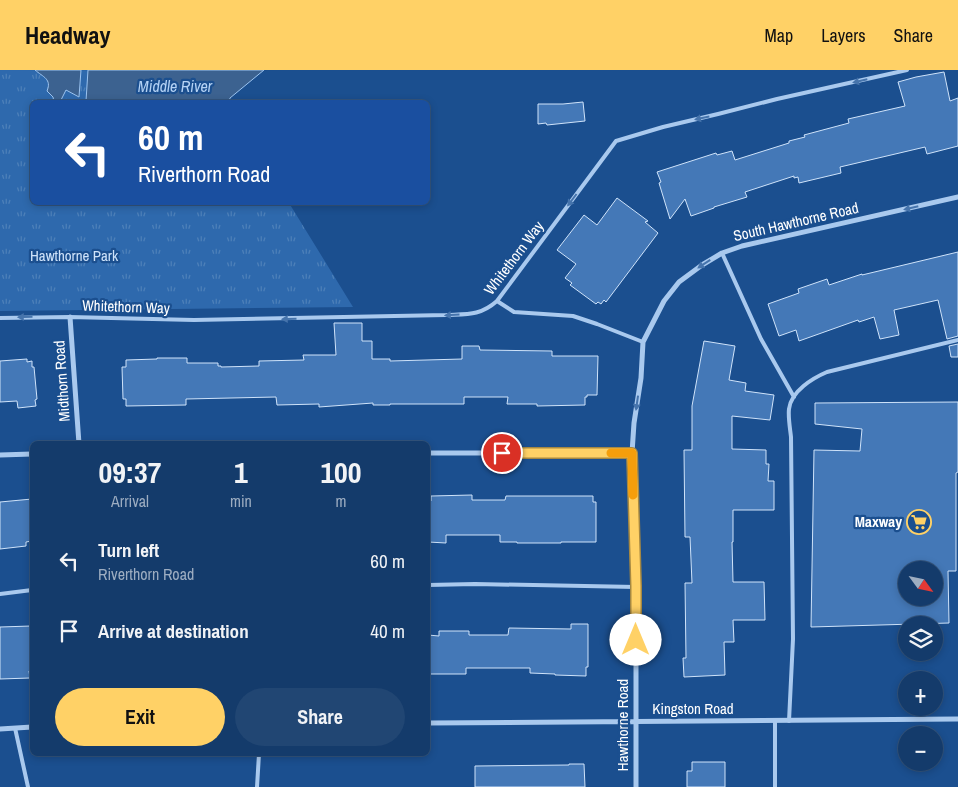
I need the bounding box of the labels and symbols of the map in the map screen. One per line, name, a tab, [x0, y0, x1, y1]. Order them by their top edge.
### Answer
water label: Middle River	[138, 75, 213, 97]
one-way arrow	[852, 77, 868, 85]
one-way arrow	[694, 114, 709, 122]
one-way arrow	[567, 193, 577, 207]
street label: South Hawthorne Road	[731, 197, 861, 246]
one-way arrow	[903, 204, 918, 212]
street label: Whitethorn Way	[479, 216, 549, 299]
park label: Hawthorne Park	[30, 245, 119, 266]
one-way arrow	[697, 260, 711, 269]
street label: Whitethorn Way	[82, 294, 171, 319]
one-way arrow	[443, 311, 459, 319]
one-way arrow	[17, 314, 33, 322]
one-way arrow	[281, 315, 297, 323]
street label: Midthorn Road	[48, 340, 75, 422]
one-way arrow	[633, 396, 641, 412]
pin	[481, 432, 523, 474]
supermarket icon: Maxway	[906, 509, 932, 535]
place label: Maxway	[855, 511, 902, 532]
north arrow	[898, 561, 942, 606]
position arrow	[609, 613, 661, 665]
street label: Hawthorne Road	[612, 679, 633, 771]
street label: Kingston Road	[652, 698, 734, 719]

